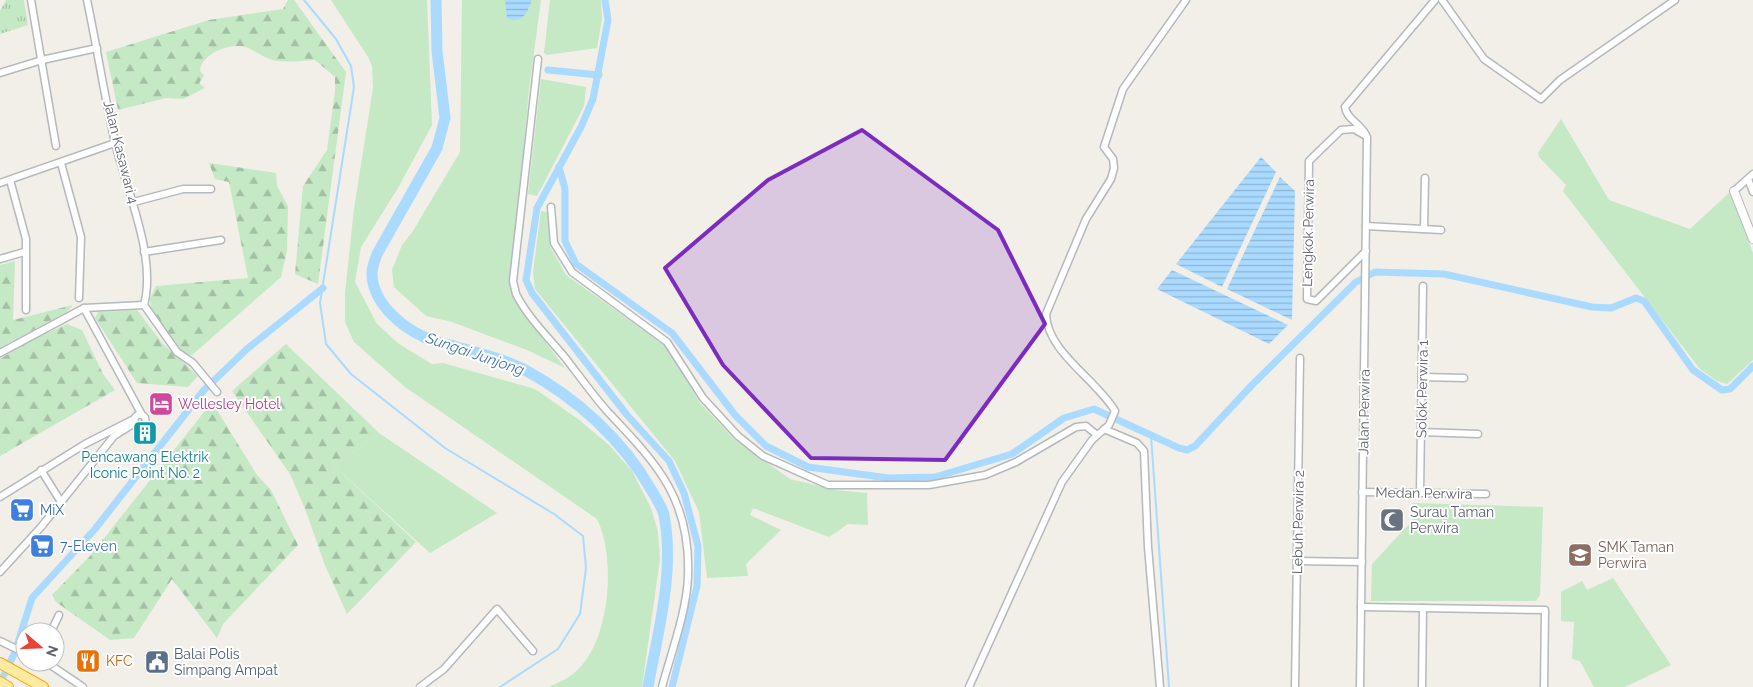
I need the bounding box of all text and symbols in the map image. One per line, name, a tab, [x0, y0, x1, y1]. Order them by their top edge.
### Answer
street label: Jalan Kasawari 4	[100, 99, 142, 206]
street label: Lengkok Perwira	[1299, 179, 1317, 287]
water label: Sungai Junjong	[422, 328, 527, 379]
street label: Solok Perwira 1	[1413, 340, 1431, 438]
street label: Jalan Perwira	[1355, 369, 1373, 455]
hotel icon: Wellesley Hotel	[148, 391, 174, 417]
place label: Wellesley Hotel	[178, 396, 280, 412]
building icon: Pencawang Elektrik Iconic Point No. 2	[132, 420, 158, 446]
place label: Pencawang Elektrik Iconic Point No. 2	[81, 449, 209, 481]
street label: Lebuh Perwira 2	[1289, 470, 1307, 574]
street label: Medan Perwira	[1375, 484, 1473, 502]
supermarket icon: MiX	[9, 497, 35, 523]
place label: MiX	[40, 502, 64, 518]
place label: Surau Taman Perwira	[1410, 504, 1494, 536]
mosque icon: Surau Taman Perwira	[1379, 507, 1405, 533]
supermarket icon: 7-Eleven	[29, 533, 55, 559]
place label: 7-Eleven	[60, 538, 117, 554]
place label: SMK Taman Perwira	[1598, 539, 1674, 571]
school or university icon: SMK Taman Perwira	[1567, 542, 1593, 568]
north arrow	[15, 622, 65, 672]
text: N	[43, 644, 62, 659]
place label: Balai Polis Simpang Ampat	[174, 646, 278, 678]
restaurant icon: KFC	[75, 648, 101, 674]
public building icon: Balai Polis Simpang Ampat	[144, 649, 170, 675]
place label: KFC	[106, 653, 133, 669]

